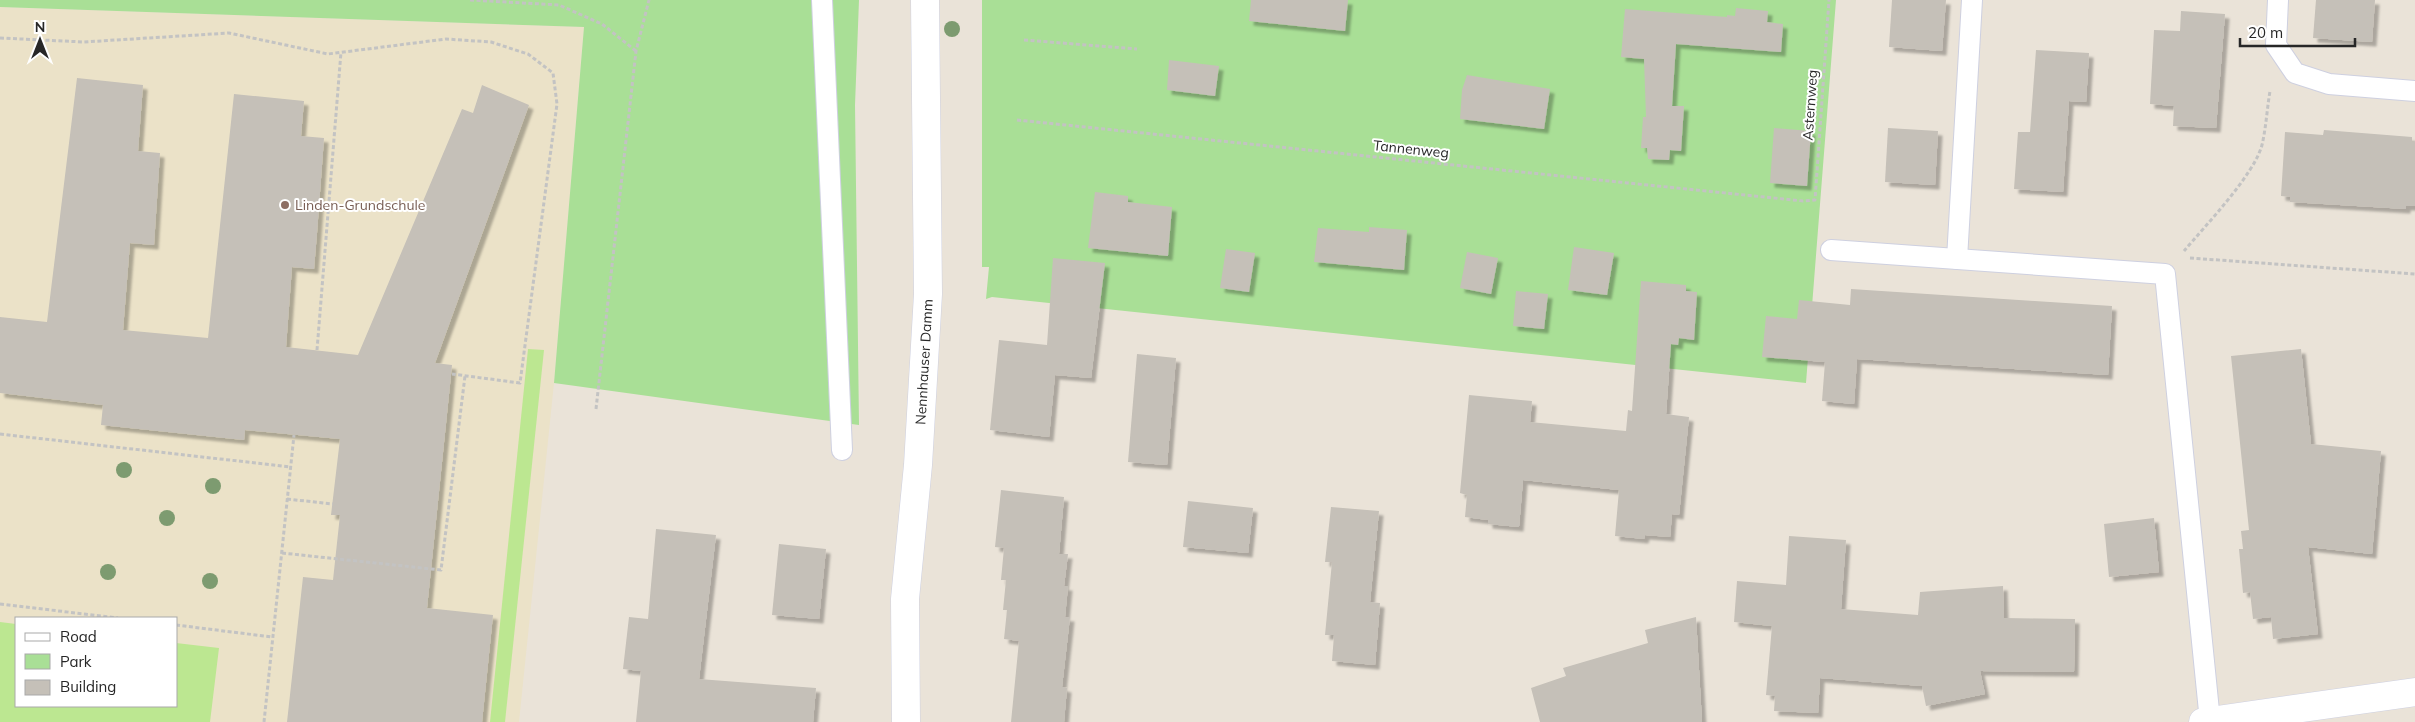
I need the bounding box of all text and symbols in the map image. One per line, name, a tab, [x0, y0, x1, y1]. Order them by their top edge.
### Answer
north arrow	[15, 15, 65, 65]
scale bar	[2240, 15, 2355, 47]
text: N	[35, 18, 45, 36]
text: 20 m	[2248, 23, 2283, 42]
street label: Asternweg	[1799, 69, 1821, 141]
street label: Tannenweg	[1372, 136, 1450, 162]
place label: Linden-Grundschule	[295, 196, 425, 214]
marker: Linden-Grundschule	[279, 199, 291, 211]
street label: Nennhauser Damm	[911, 298, 937, 425]
legend	[15, 617, 178, 707]
text: Road	[60, 627, 97, 646]
text: Park	[60, 652, 92, 671]
text: Building	[60, 677, 116, 696]

